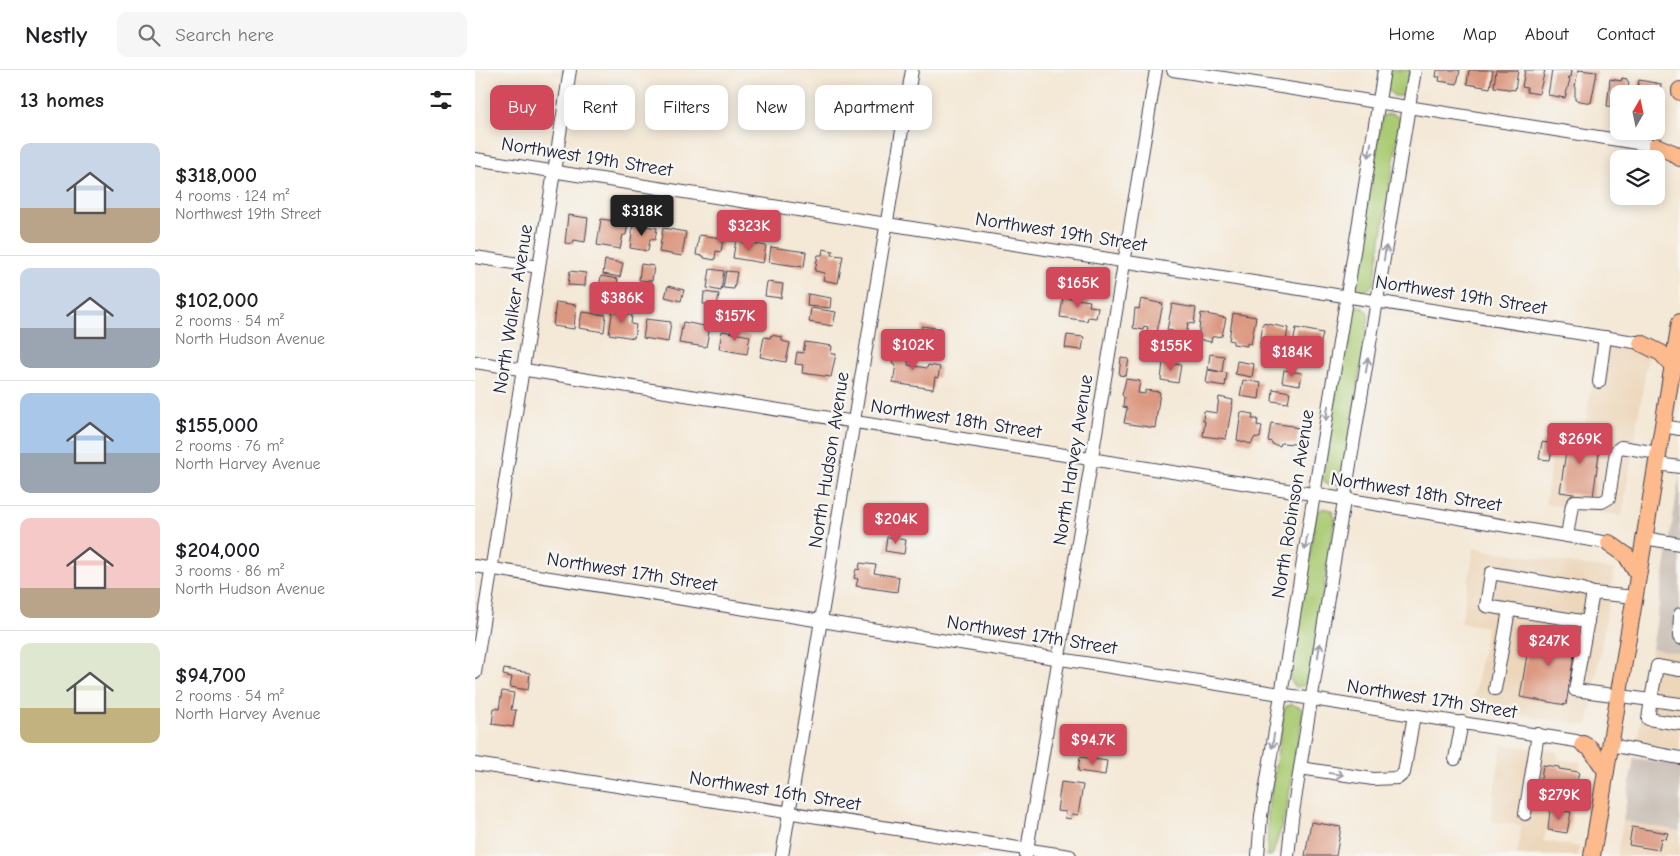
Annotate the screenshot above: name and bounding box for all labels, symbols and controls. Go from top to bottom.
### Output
search box [117,12,467,57]
text: Nestly [25,21,87,49]
icon: search [135,21,163,49]
text: Search here [175,24,274,46]
text: Home [1388,24,1435,45]
text: Map [1463,24,1497,45]
text: About [1525,24,1569,45]
text: Contact [1597,24,1655,45]
chip: Buy [490,85,554,130]
chip: Rent [564,85,635,130]
chip: Filters [645,85,728,130]
chip: New [738,85,805,130]
chip: Apartment [815,85,932,130]
north arrow [1610,85,1665,140]
map controls [1610,85,1665,205]
icon: filters [427,86,455,114]
text: 13 homes [20,88,104,112]
street label: Northwest 19th Street [500,133,675,181]
one-way arrow [1365,142,1375,158]
button: layers [1610,150,1665,205]
icon: home [60,163,120,223]
text: $318,000 [175,163,257,187]
text: 4 rooms · 124 m² [175,187,289,205]
pin: $318K [607,194,677,237]
text: $318K [621,202,663,220]
text: Northwest 19th Street [175,205,321,223]
street label: Northwest 19th Street [974,208,1149,256]
pin: $323K [714,210,784,252]
text: $323K [728,217,770,235]
street label: North Walker Avenue [489,223,537,395]
one-way arrow [1381,245,1391,261]
pin: $165K [1043,266,1113,309]
street label: Northwest 19th Street [1374,271,1549,319]
text: $165K [1057,274,1099,292]
pin: $386K [587,282,657,324]
icon: home [60,288,120,348]
text: $102,000 [175,288,258,312]
text: $386K [600,289,644,307]
pin: $157K [700,300,770,342]
text: $157K [715,307,755,325]
text: 2 rooms · 54 m² [175,312,284,330]
pin: $102K [878,328,948,371]
text: North Hudson Avenue [175,330,325,348]
pin: $155K [1136,330,1206,372]
text: $102K [892,336,934,354]
pin: $184K [1257,336,1327,378]
text: $155K [1150,337,1192,355]
text: $184K [1272,343,1312,361]
one-way arrow [1362,357,1372,373]
street label: North Hudson Avenue [804,370,854,550]
street label: North Harvey Avenue [1049,373,1097,547]
street label: Northwest 18th Street [869,395,1044,443]
one-way arrow [1322,405,1332,421]
street label: North Robinson Avenue [1267,408,1319,600]
icon: home [60,413,120,473]
text: $155,000 [175,413,258,437]
pin: $269K [1545,422,1615,465]
text: $269K [1558,430,1602,448]
text: 2 rooms · 76 m² [175,437,284,455]
text: North Harvey Avenue [175,455,321,473]
street label: Northwest 18th Street [1329,468,1504,516]
pin: $204K [861,502,931,545]
text: $204K [874,510,918,528]
one-way arrow [1300,534,1310,550]
icon: home [60,538,120,598]
text: $204,000 [175,538,260,562]
street label: Northwest 17th Street [545,548,719,596]
text: 3 rooms · 86 m² [175,562,284,580]
text: North Hudson Avenue [175,580,325,598]
street label: Northwest 17th Street [945,611,1119,659]
pin: $247K [1514,624,1584,667]
text: $247K [1529,632,1569,650]
one-way arrow [1315,643,1325,659]
icon: home [60,663,120,723]
text: $94,700 [175,663,246,687]
street label: Northwest 17th Street [1345,675,1519,723]
text: 2 rooms · 54 m² [175,687,284,705]
text: North Harvey Avenue [175,705,321,723]
pin: $94.7K [1052,724,1134,766]
text: $94.7K [1071,731,1115,749]
one-way arrow [1268,733,1278,749]
street label: Northwest 16th Street [688,767,863,816]
one-way arrow [1328,770,1344,780]
pin: $279K [1524,778,1594,821]
text: $279K [1538,786,1580,804]

